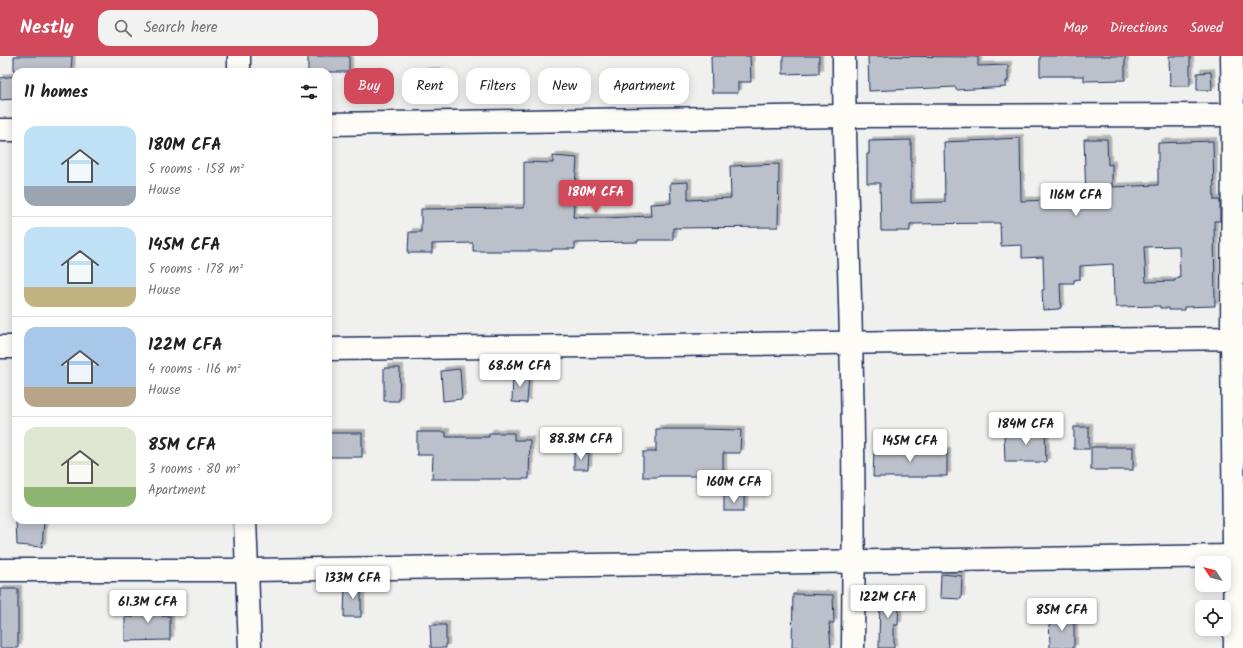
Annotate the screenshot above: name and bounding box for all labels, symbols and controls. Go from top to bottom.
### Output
search box [98,10,378,46]
text: Nestly [20,13,74,43]
text: Search here [144,16,218,40]
icon: search [112,17,134,39]
text: Map [1063,17,1088,39]
text: Directions [1110,17,1168,39]
text: Saved [1190,17,1223,39]
chip: Buy [344,68,394,104]
chip: Rent [402,68,458,104]
chip: Filters [466,68,530,104]
chip: New [538,68,591,104]
chip: Apartment [599,68,689,104]
text: 11 homes [24,79,88,106]
icon: filters [298,81,320,103]
text: 180M CFA [148,132,222,159]
icon: home [56,142,104,190]
text: 5 rooms · 158 m² [148,159,244,180]
text: House [148,180,180,201]
pin: 180M CFA [555,180,637,214]
text: 180M CFA [568,182,624,203]
pin: 116M CFA [1035,183,1117,217]
text: 116M CFA [1050,185,1103,206]
text: 145M CFA [148,232,221,259]
icon: home [56,243,104,291]
text: 5 rooms · 178 m² [148,259,243,280]
text: House [148,280,180,301]
text: 122M CFA [148,332,223,359]
icon: home [56,343,104,391]
pin: 68.6M CFA [474,354,566,388]
text: 68.6M CFA [489,356,551,377]
text: 4 rooms · 116 m² [148,359,241,380]
text: House [148,380,180,401]
pin: 184M CFA [985,412,1067,446]
text: 184M CFA [998,414,1054,435]
pin: 88.8M CFA [535,427,627,461]
text: 88.8M CFA [549,429,613,450]
pin: 145M CFA [869,429,951,463]
text: 145M CFA [882,431,938,452]
text: 85M CFA [148,432,216,459]
icon: home [56,443,104,491]
text: 3 rooms · 80 m² [148,459,240,480]
pin: 160M CFA [693,470,775,504]
text: 160M CFA [706,472,762,493]
text: Apartment [148,480,206,501]
north arrow [1195,556,1231,592]
map controls [1195,556,1231,636]
pin: 133M CFA [312,566,394,600]
text: 133M CFA [325,568,381,589]
pin: 122M CFA [847,585,929,619]
text: 122M CFA [859,587,917,608]
pin: 61.3M CFA [102,590,194,624]
text: 61.3M CFA [118,592,178,613]
pin: 85M CFA [1025,598,1099,632]
text: 85M CFA [1036,600,1088,621]
button: locate [1195,600,1231,636]

